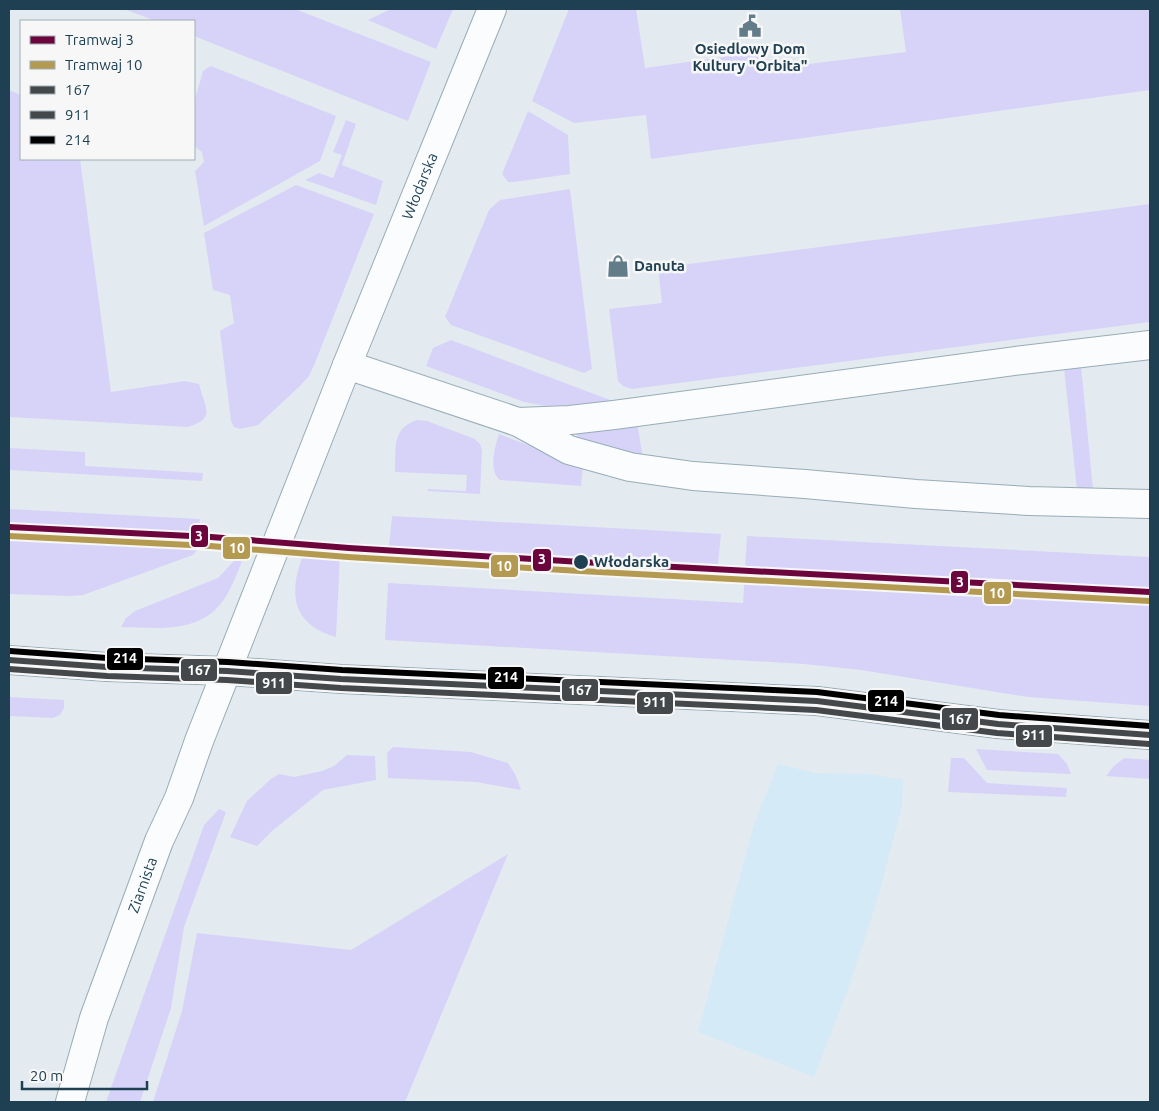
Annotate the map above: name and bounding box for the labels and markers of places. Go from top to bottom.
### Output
public building icon: Osiedlowy Dom Kultury "Orbita" [737,13,763,39]
place label: Osiedlowy Dom Kultury "Orbita" [693,40,807,74]
shop icon: Danuta [605,253,631,279]
place label: Danuta [634,257,685,274]
marker: Włodarska [572,553,590,571]
place label: Włodarska [594,553,669,570]

